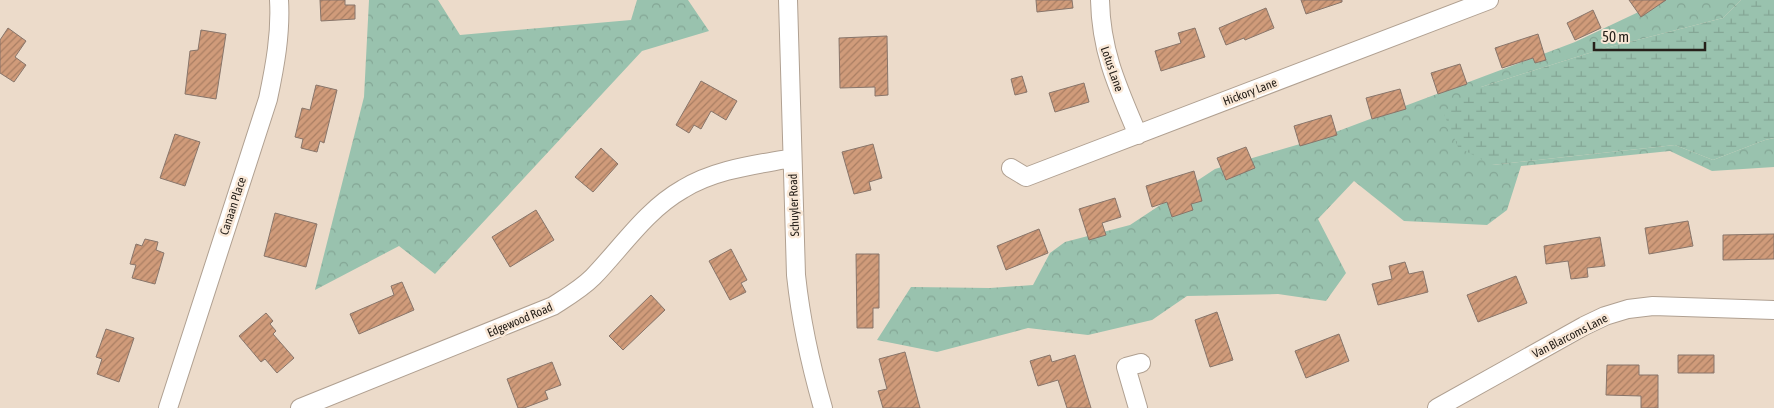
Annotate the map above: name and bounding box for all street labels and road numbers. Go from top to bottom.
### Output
street label: Lotus Lane [1098,45,1126,93]
street label: Hickory Lane [1221,75,1279,109]
street label: Schuyler Road [786,173,802,237]
street label: Canaan Place [217,175,249,237]
street label: Edgewood Road [485,300,555,340]
street label: Van Blarcoms Lane [1530,311,1610,361]

